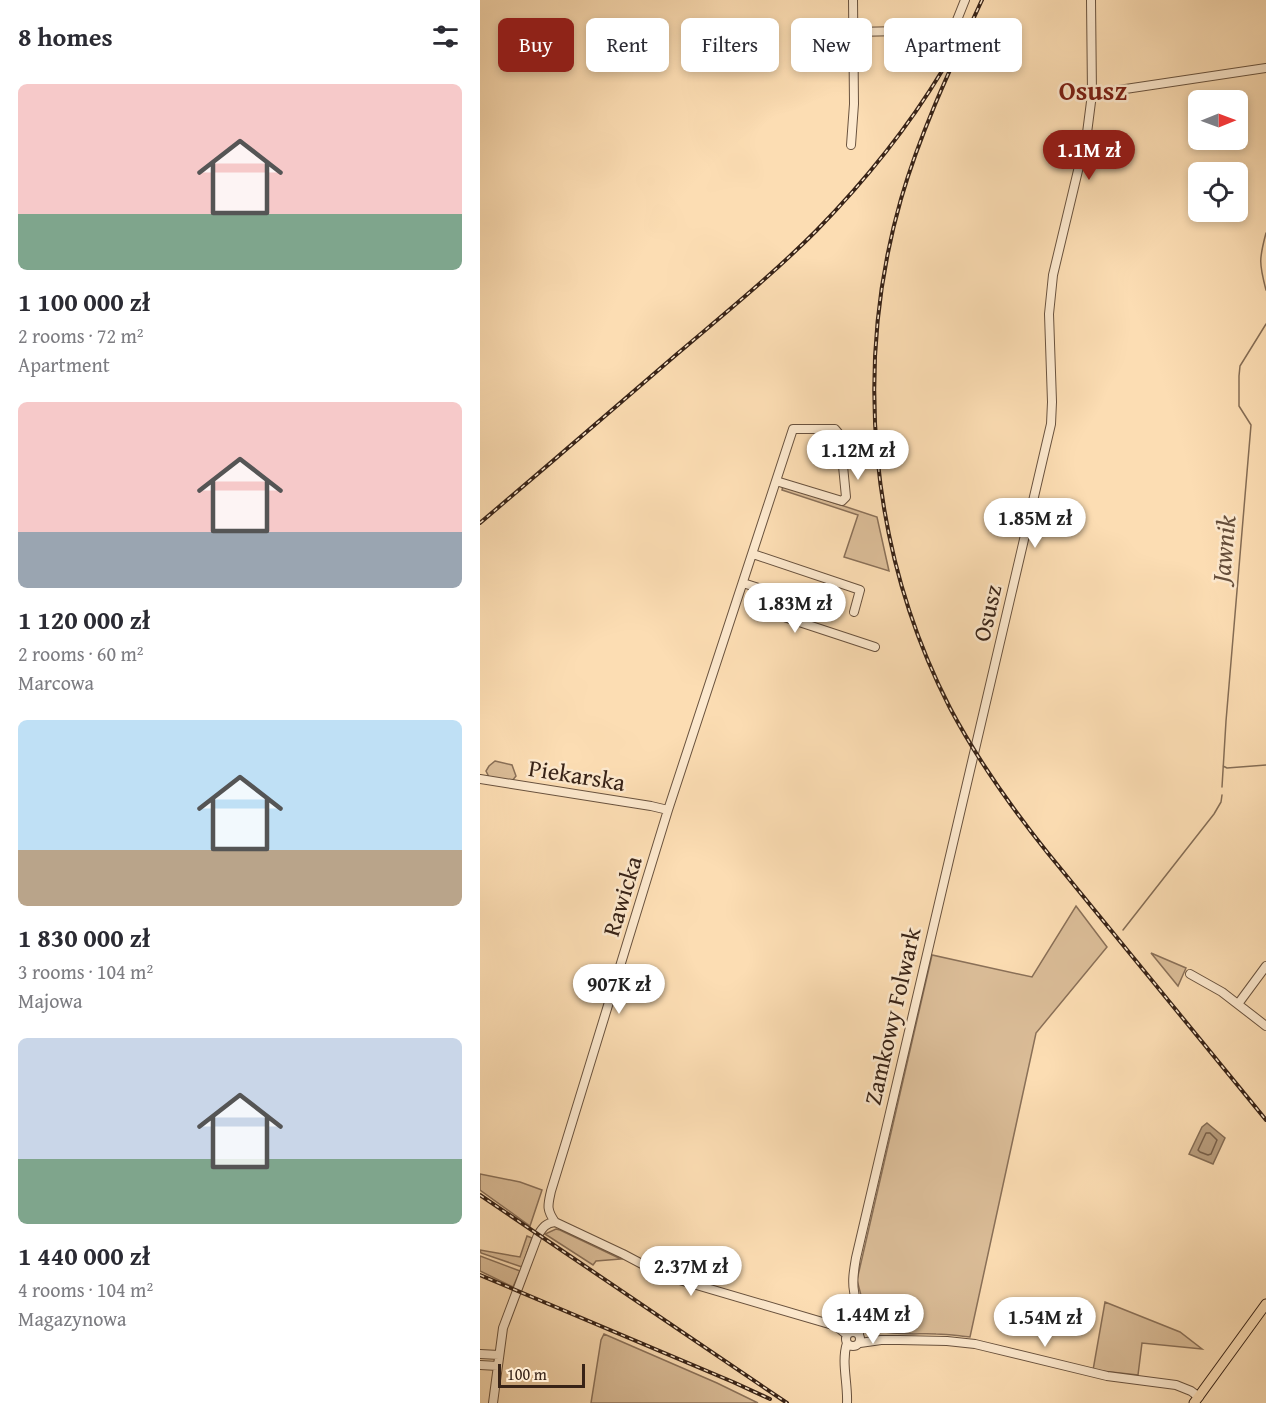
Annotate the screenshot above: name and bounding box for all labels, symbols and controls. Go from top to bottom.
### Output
text: 8 homes [18,17,113,56]
chip: Buy [498,18,574,72]
chip: Rent [586,18,669,72]
chip: Filters [681,18,779,72]
chip: New [791,18,872,72]
chip: Apartment [884,18,1022,72]
icon: filters [429,20,462,53]
district label: Osusz [1059,70,1127,110]
north arrow [1188,90,1248,150]
map controls [1188,90,1248,222]
icon: home [186,123,294,231]
pin: 1.1M zł [1034,130,1144,181]
text: 1.1M zł [1057,135,1121,164]
button: locate [1188,162,1248,222]
text: 1 100 000 zł [18,282,150,321]
text: 2 rooms · 72 m² [18,321,144,350]
text: Apartment [18,350,110,379]
pin: 1.12M zł [796,430,920,481]
text: 1.12M zł [821,435,895,464]
icon: home [186,441,294,549]
pin: 1.85M zł [973,498,1097,549]
text: 1.85M zł [998,503,1072,532]
water label: Jawnik [1200,513,1245,588]
street label: Osusz [964,581,1010,645]
pin: 1.83M zł [733,583,857,634]
text: 1.83M zł [758,588,832,617]
text: 1 120 000 zł [18,600,150,639]
text: 2 rooms · 60 m² [18,639,144,668]
text: Marcowa [18,668,94,697]
street label: Piekarska [526,750,628,800]
icon: home [186,759,294,867]
street label: Rawicka [593,851,651,941]
text: 1 830 000 zł [18,918,150,957]
street label: Zamkowy Folwark [855,923,930,1108]
text: 3 rooms · 104 m² [18,957,153,986]
pin: 907K zł [564,964,674,1015]
text: 907K zł [587,969,651,998]
text: Majowa [18,986,82,1015]
icon: home [186,1077,294,1185]
text: 1 440 000 zł [18,1236,150,1275]
pin: 2.37M zł [629,1246,753,1297]
text: 2.37M zł [654,1251,728,1280]
text: 4 rooms · 104 m² [18,1275,153,1304]
pin: 1.44M zł [811,1294,935,1345]
pin: 1.54M zł [983,1297,1107,1348]
text: 1.44M zł [836,1299,910,1328]
text: 1.54M zł [1008,1302,1082,1331]
text: Magazynowa [18,1304,126,1333]
scale bar [498,1361,585,1388]
text: 100 m [507,1362,547,1386]

